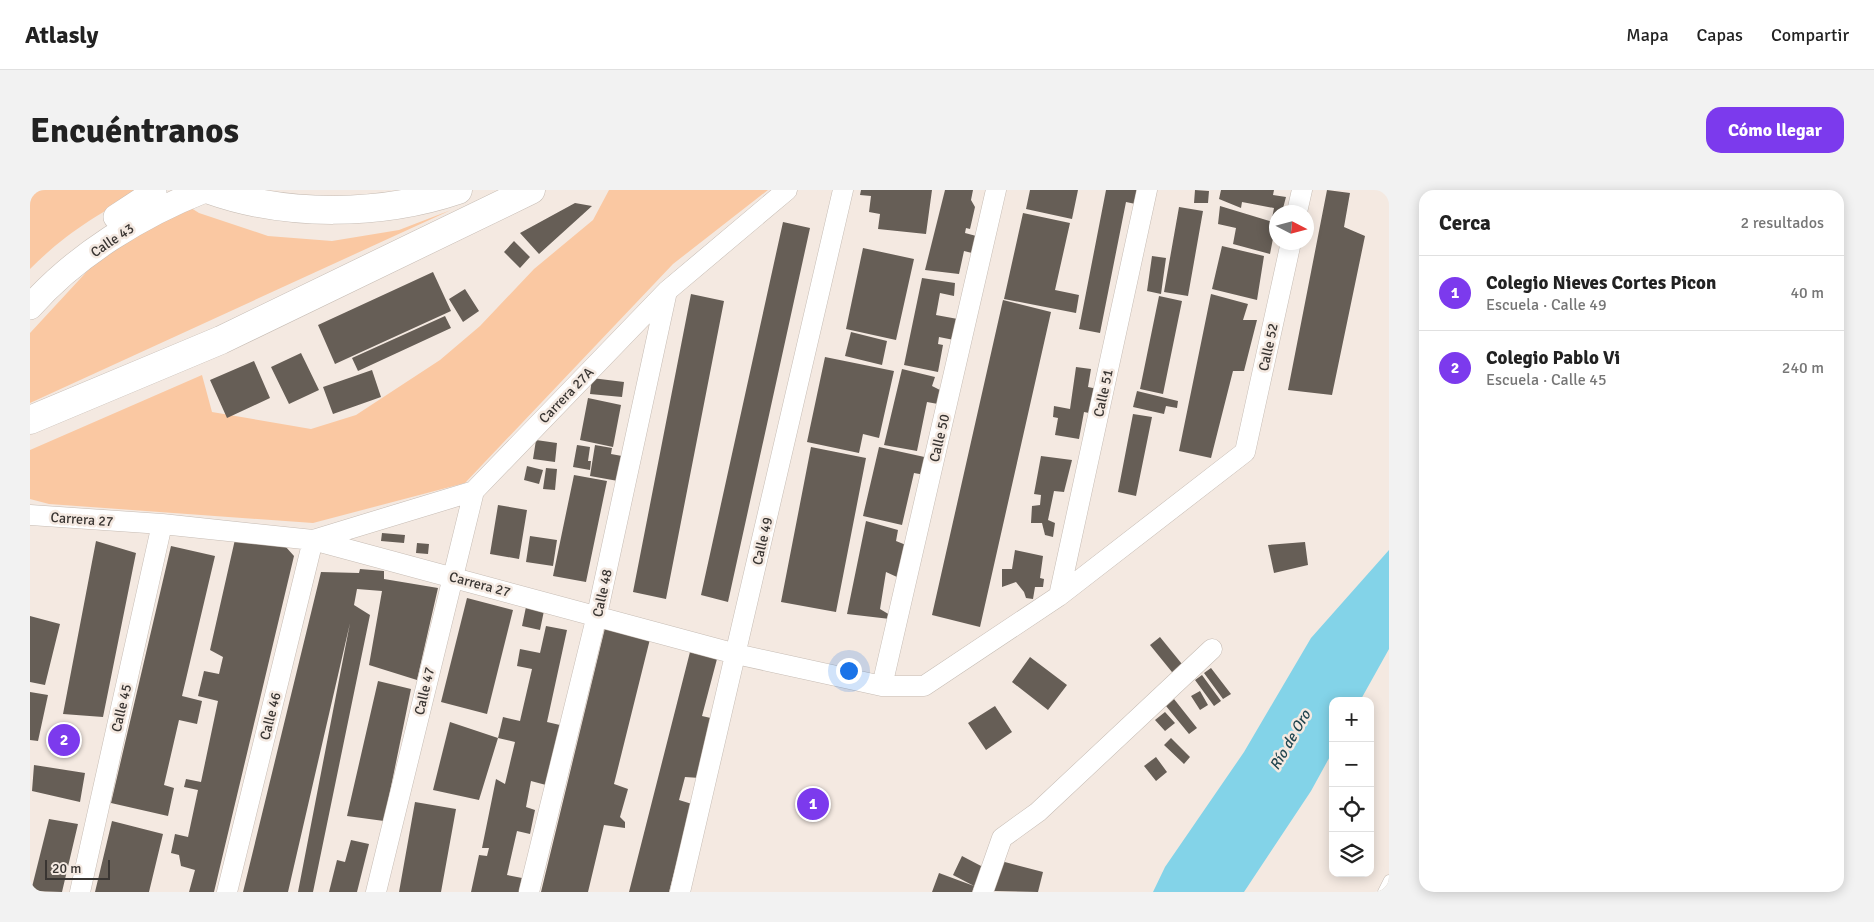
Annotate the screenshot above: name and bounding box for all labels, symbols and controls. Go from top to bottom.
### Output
text: Atlasly [25,20,98,50]
text: Mapa [1626,24,1669,46]
text: Capas [1697,24,1743,46]
text: Compartir [1771,24,1849,46]
button: Cómo llegar [1706,107,1844,153]
text: Encuéntranos [30,109,239,152]
north arrow [1269,205,1314,250]
text: Cerca [1439,210,1491,236]
text: 2 resultados [1741,213,1824,233]
street label: Calle 43 [87,220,137,261]
text: Colegio Nieves Cortes Picon [1486,271,1716,295]
text: 1 [1451,283,1459,303]
text: 40 m [1790,283,1824,303]
text: Escuela · Calle 49 [1486,295,1607,315]
street label: Calle 52 [1255,322,1282,373]
text: Colegio Pablo Vi [1486,346,1620,370]
text: 2 [1451,358,1459,378]
text: 240 m [1782,358,1824,378]
street label: Carrera 27A [535,363,598,427]
street label: Calle 51 [1090,368,1117,419]
text: Escuela · Calle 45 [1486,370,1607,390]
street label: Calle 50 [926,413,953,464]
street label: Carrera 27 [50,509,114,530]
street label: Calle 49 [749,516,776,567]
street label: Carrera 27 [447,568,512,601]
street label: Calle 48 [589,568,616,619]
your location [836,658,862,684]
street label: Calle 47 [411,666,438,717]
street label: Calle 45 [108,683,135,734]
street label: Calle 46 [256,690,285,742]
map controls [1329,697,1374,877]
button: + [1329,697,1374,742]
water label: Río de Oro [1266,706,1315,773]
pin: 2 [48,721,80,759]
button: − [1329,742,1374,787]
pin: 1 [797,785,829,823]
button: locate [1329,787,1374,832]
button: layers [1329,832,1374,877]
scale bar [45,857,110,880]
text: 20 m [52,860,81,877]

